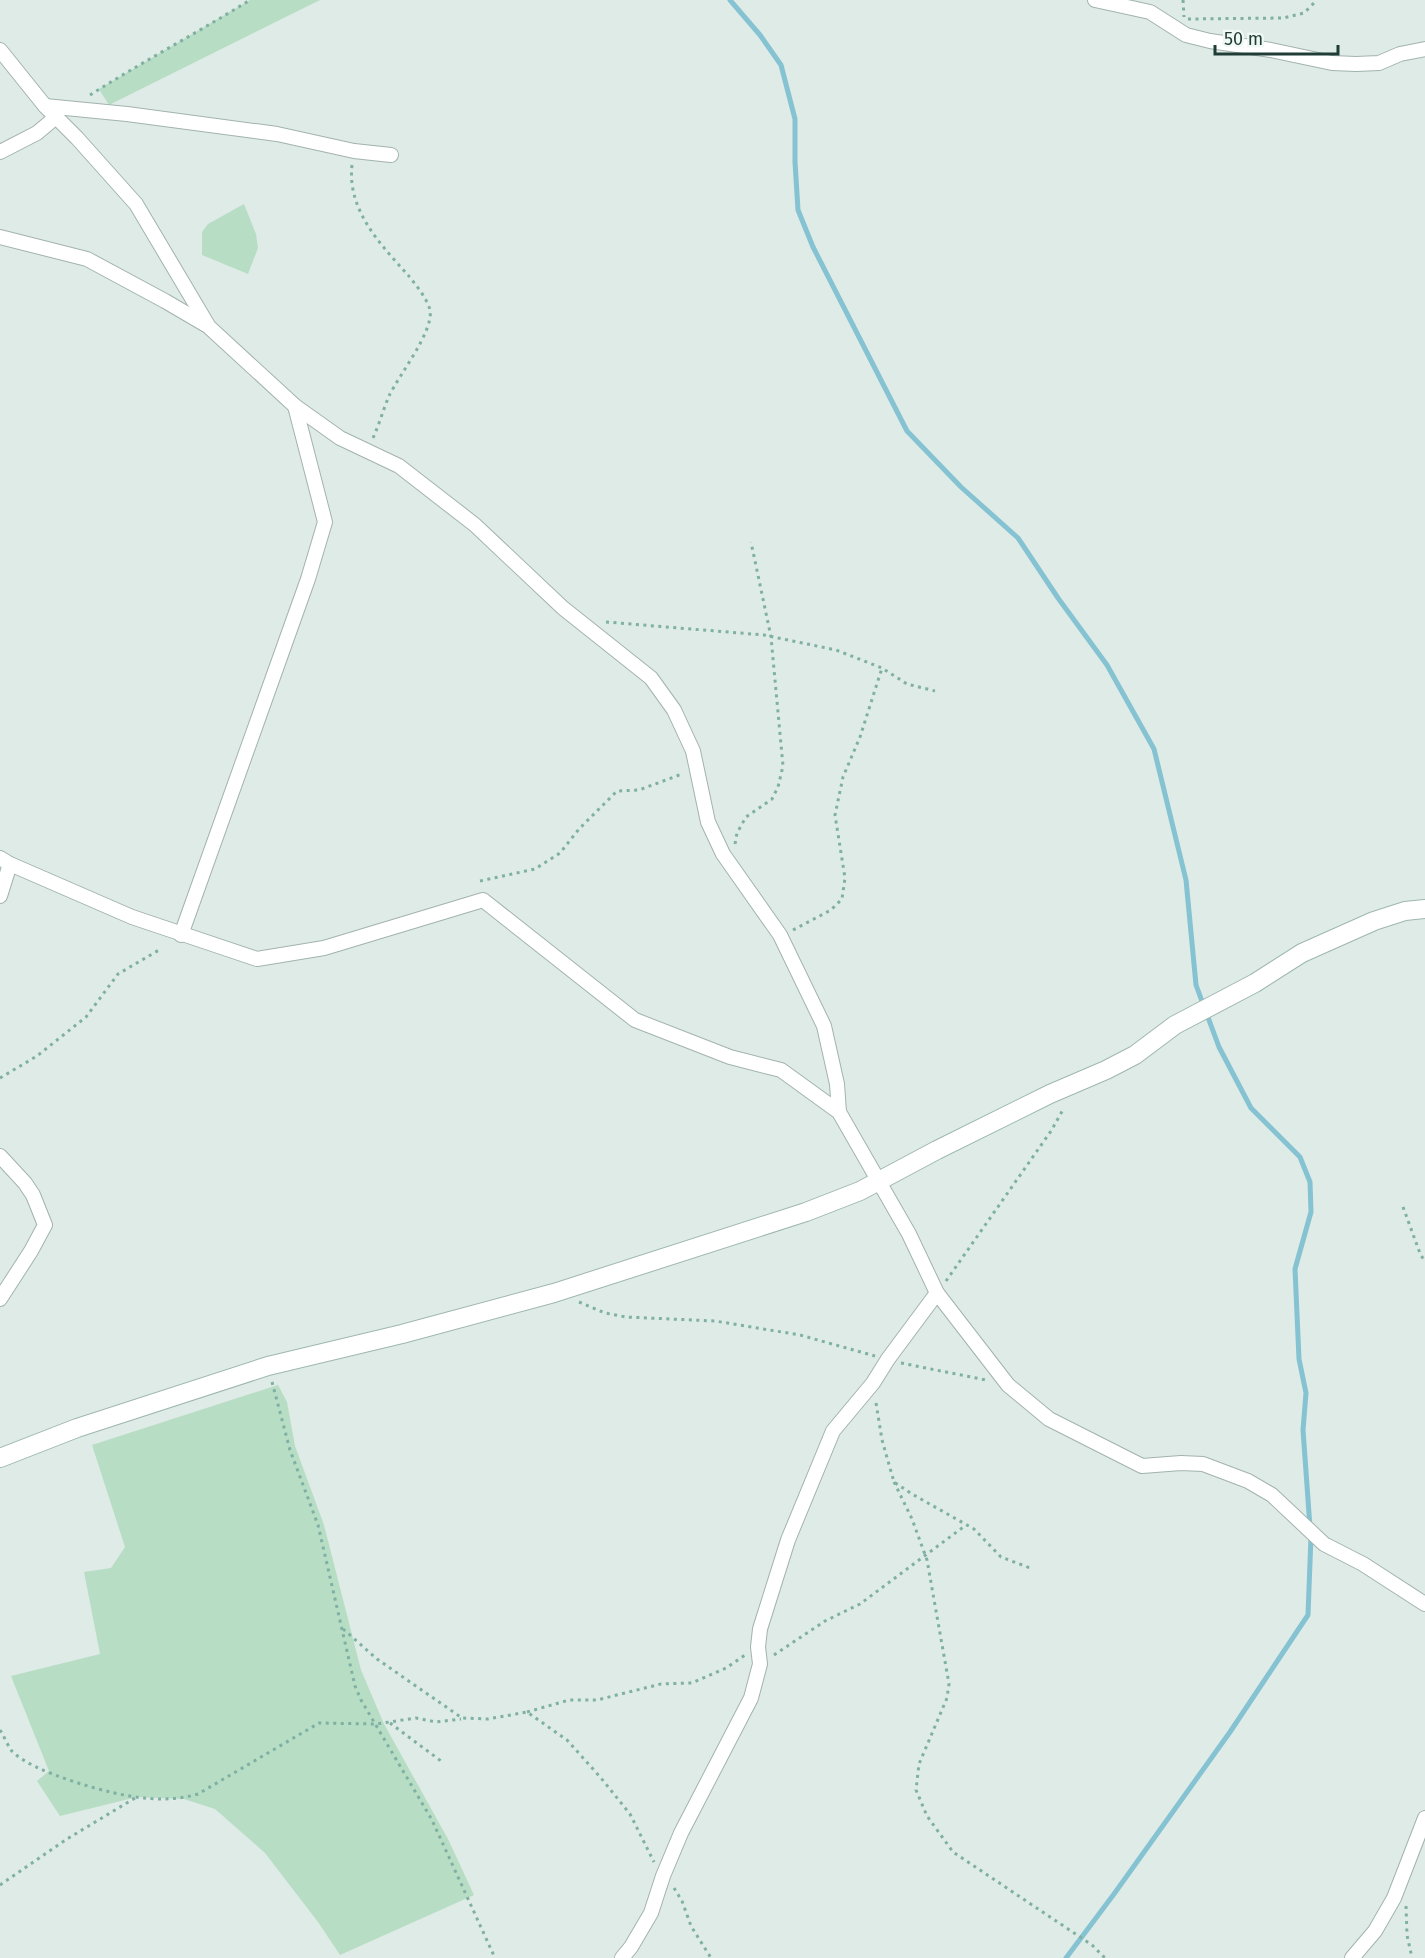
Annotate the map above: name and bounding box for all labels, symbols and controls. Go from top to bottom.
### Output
scale bar [1215,18,1338,56]
text: 50 m [1224,28,1263,50]

